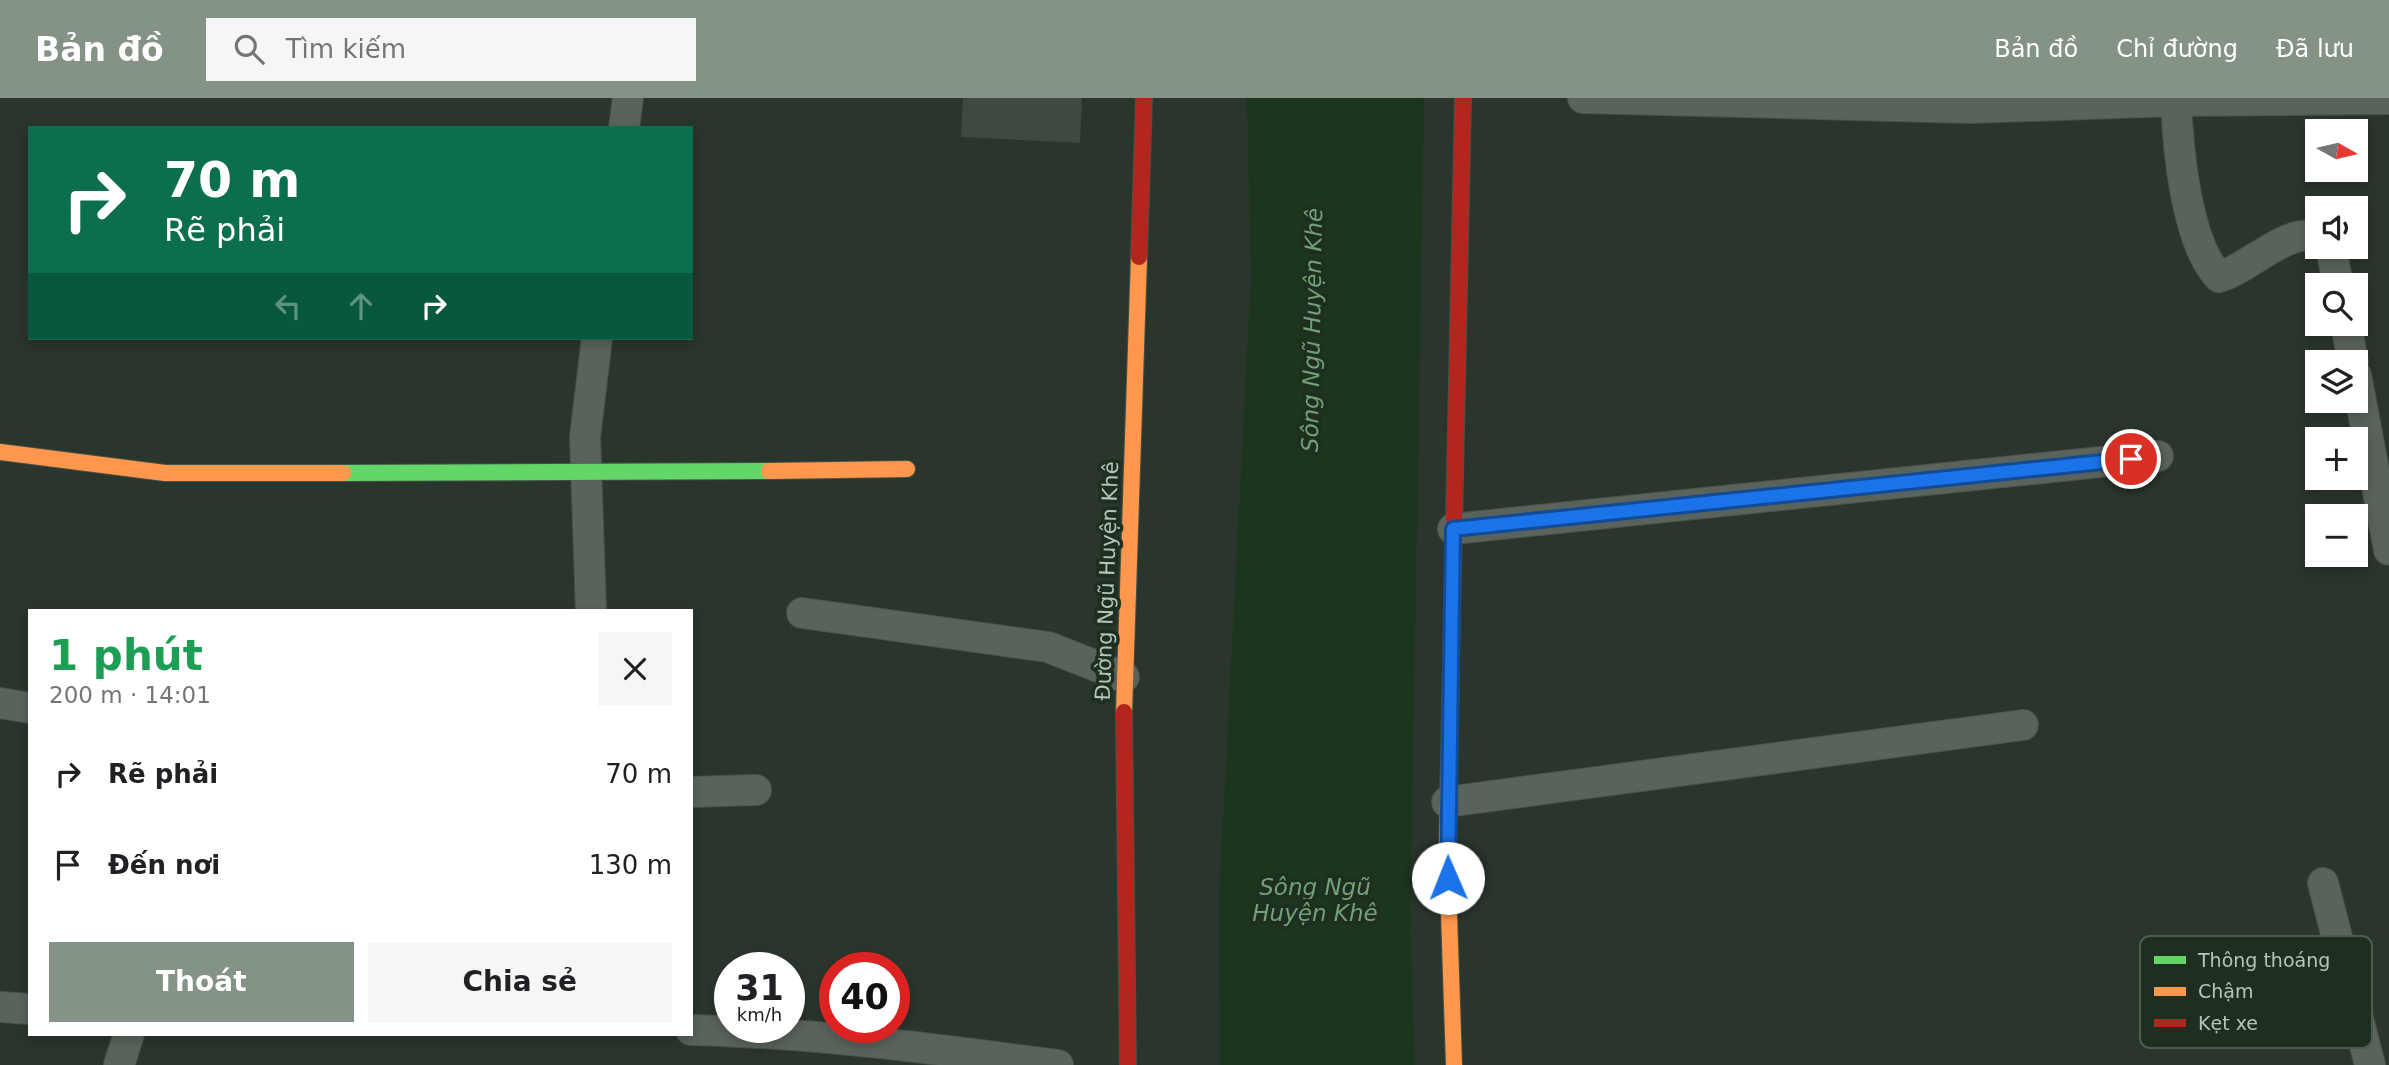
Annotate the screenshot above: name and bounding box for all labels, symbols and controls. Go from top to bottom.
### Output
search box [206,18,696,81]
text: Bản đồ [35,30,164,69]
icon: search [230,30,268,68]
text: Tìm kiếm [286,34,406,64]
text: Bản đồ [1994,35,2078,63]
text: Chỉ đường [2116,35,2238,63]
text: Đã lưu [2276,35,2354,63]
north arrow [2305,119,2368,182]
map controls [2305,119,2368,567]
text: 70 m [164,152,300,209]
icon: right [49,154,140,245]
button: sound [2305,196,2368,259]
water label: Sông Ngũ Huyện Khê [1297,208,1327,452]
text: Rẽ phải [164,211,285,249]
button: search [2305,273,2368,336]
icon: left [269,287,307,325]
icon: ahead [342,287,380,325]
icon: right [415,287,453,325]
button: layers [2305,350,2368,413]
button: + [2305,427,2368,490]
pin [2101,429,2161,489]
icon: arrive [2112,440,2150,478]
street label: Đường Ngũ Huyện Khê [1091,461,1123,701]
button: − [2305,504,2368,567]
text: 1 phút [49,631,203,680]
button: close [598,632,672,706]
text: 200 m · 14:01 [49,682,211,708]
icon: right [49,755,87,793]
text: Rẽ phải [108,759,218,789]
text: 70 m [605,759,672,789]
position arrow [1411,841,1485,915]
icon: arrive [49,846,87,884]
text: Đến nơi [108,850,220,880]
text: 130 m [589,850,672,880]
water label: Sông Ngũ Huyện Khê [1252,874,1378,926]
legend [2140,936,2372,1048]
button: Thoát [49,942,354,1022]
button: Chia sẻ [368,942,672,1022]
text: Thông thoáng [2197,949,2330,971]
speed limit sign: 40 [819,952,910,1043]
text: 31 [735,968,784,1008]
text: Chậm [2198,980,2253,1002]
text: km/h [737,1004,782,1025]
text: Kẹt xe [2198,1012,2258,1034]

